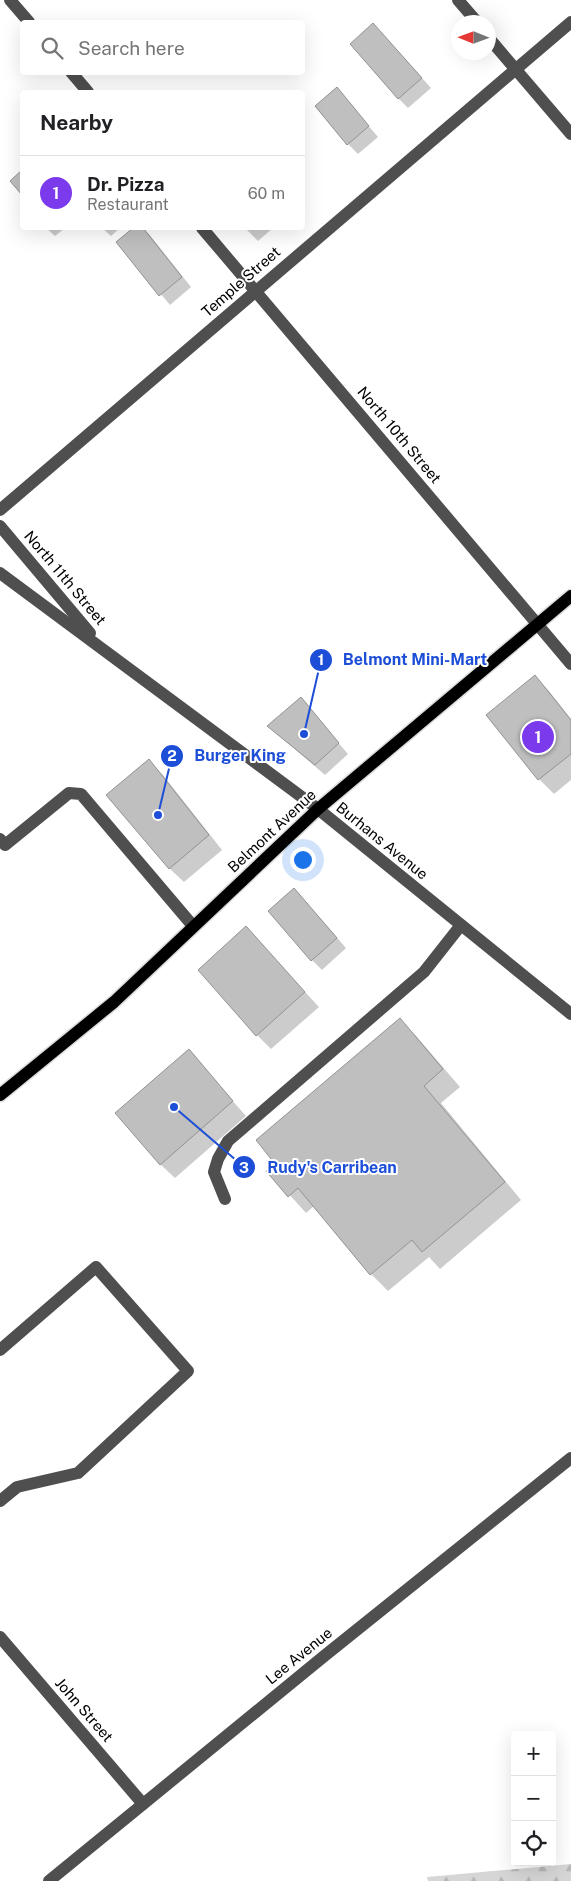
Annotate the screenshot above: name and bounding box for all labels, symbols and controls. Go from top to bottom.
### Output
north arrow [451,15,496,60]
search box [20,20,305,75]
icon: search [38,34,66,62]
text: Search here [78,37,185,59]
text: Nearby [40,110,113,135]
text: Dr. Pizza [87,173,164,195]
text: 1 [53,184,59,203]
text: 60 m [248,184,285,203]
text: Restaurant [87,195,169,214]
street label: Temple Street [198,243,283,320]
street label: North 10th Street [354,383,445,486]
street label: North 11th Street [21,527,110,628]
callout: Belmont Mini-Mart [308,644,498,675]
text: Belmont Mini-Mart [343,650,488,669]
text: 1 [318,651,324,668]
pin: 1 [522,718,554,756]
callout: Burger King [159,740,296,771]
text: Burger King [194,746,286,765]
text: 2 [167,747,177,764]
street label: Belmont Avenue [224,786,319,876]
street label: Burhans Avenue [333,798,432,883]
your location [290,847,316,873]
callout: Rudy's Carribean [232,1152,407,1183]
text: Rudy's Carribean [267,1158,397,1177]
text: 3 [239,1159,249,1176]
street label: Lee Avenue [262,1624,335,1688]
street label: John Street [52,1674,117,1745]
map controls [511,1731,556,1866]
button: + [511,1731,556,1776]
button: − [511,1776,556,1821]
button: locate [511,1821,556,1866]

